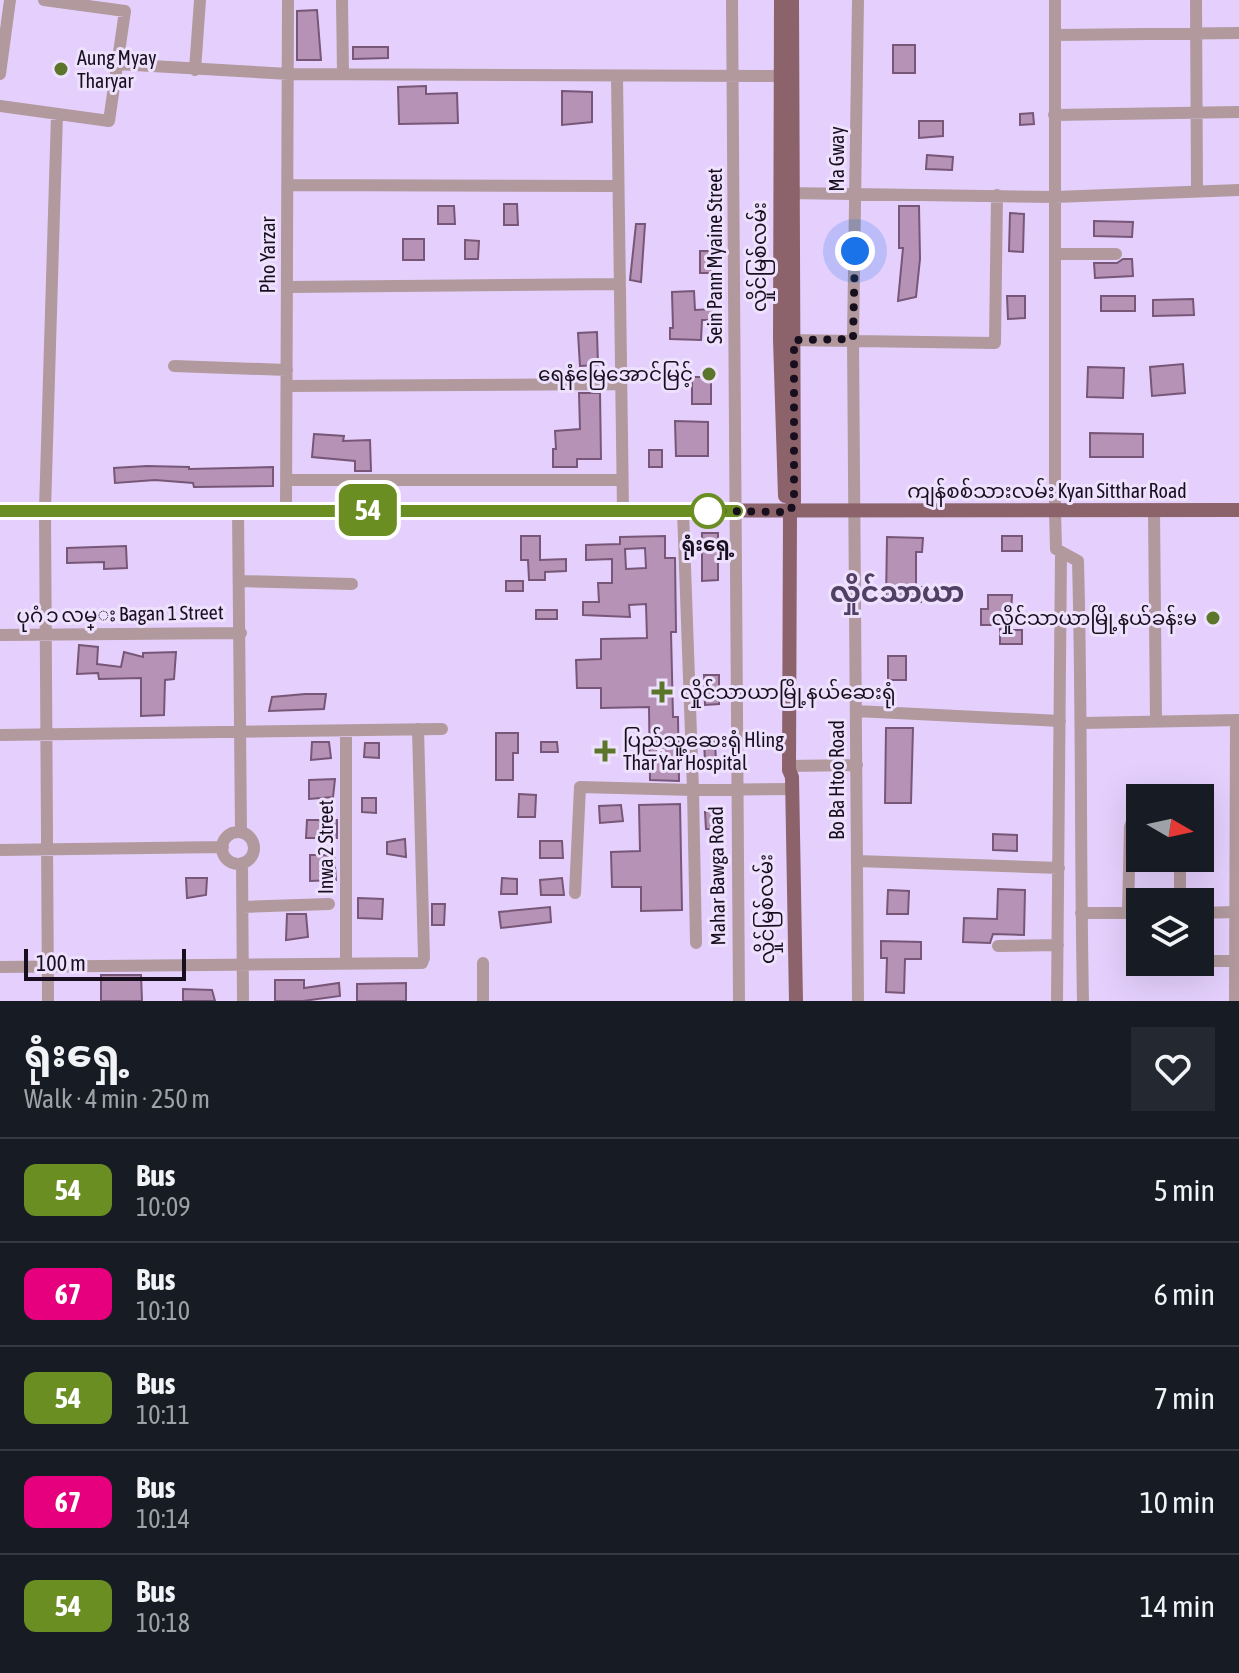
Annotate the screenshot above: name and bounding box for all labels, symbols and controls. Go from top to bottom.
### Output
place label: Aung Myay Tharyar [77,46,156,92]
marker: Aung Myay Tharyar [52,60,70,78]
street label: Ma Gway [825,126,848,192]
street label: Sein Pann Myaine Street [703,168,726,344]
street label: လှိုင်မြစ်လမ်း [745,202,775,312]
street label: Pho Yarzar [256,215,279,293]
your location [835,231,875,271]
place label: ရေနံမြေအောင်မြင့် [538,360,693,390]
marker: ရေနံမြေအောင်မြင့် [700,365,718,383]
street label: ကျန်စစ်သားလမ်း Kyan Sitthar Road [907,477,1187,507]
line badge: 54 [332,484,404,536]
text: 54 [355,494,381,526]
marker: ရုံးရှေ့ [691,494,725,528]
place label: ရုံးရှေ့ [681,532,735,560]
district label: လှိုင်သာယာ [830,573,964,615]
street label: ပုဂံ ၁ လမ္း Bagan 1 Street [16,600,224,633]
place label: လှိုင်သာယာမြို့နယ်ခန်းမ [991,604,1197,634]
marker: လှိုင်သာယာမြို့နယ်ခန်းမ [1204,609,1222,627]
place label: လှိုင်သာယာမြို့နယ်ဆေးရုံ [680,678,896,709]
marker: လှိုင်သာယာမြို့နယ်ဆေးရုံ [651,681,673,703]
street label: Bo Ba Htoo Road [825,720,848,840]
place label: ပြည်သူ့ဆေးရုံ Hling Thar Yar Hospital [623,726,784,774]
marker: ပြည်သူ့ဆေးရုံ Hling Thar Yar Hospital [594,740,616,762]
north arrow [1126,784,1214,872]
map controls [1126,784,1214,976]
street label: Inwa 2 Street [314,799,337,894]
street label: Mahar Bawga Road [704,806,729,946]
street label: လှိုင်မြစ်လမ်း [751,854,783,964]
button: layers [1126,888,1214,976]
scale bar [24,945,186,981]
text: 100 m [36,950,86,976]
button: heart [1131,1027,1215,1111]
text: ရုံးရှေ့ [24,1032,130,1075]
text: Walk · 4 min · 250 m [24,1084,210,1114]
text: Bus [136,1158,175,1192]
text: 5 min [1154,1173,1215,1207]
text: 54 [55,1174,81,1206]
text: 10:09 [136,1192,191,1222]
text: Bus [136,1262,175,1296]
text: 6 min [1154,1277,1215,1311]
text: 67 [55,1278,81,1310]
text: 10:10 [136,1296,190,1326]
text: Bus [136,1366,175,1400]
text: 7 min [1154,1381,1215,1415]
text: 54 [55,1382,81,1414]
text: 10:11 [136,1400,190,1430]
text: Bus [136,1470,175,1504]
text: 10 min [1140,1485,1215,1519]
text: 67 [55,1486,81,1518]
text: 10:14 [136,1504,190,1534]
text: Bus [136,1574,175,1608]
text: 14 min [1140,1589,1215,1623]
text: 54 [55,1590,81,1622]
text: 10:18 [136,1608,190,1638]

